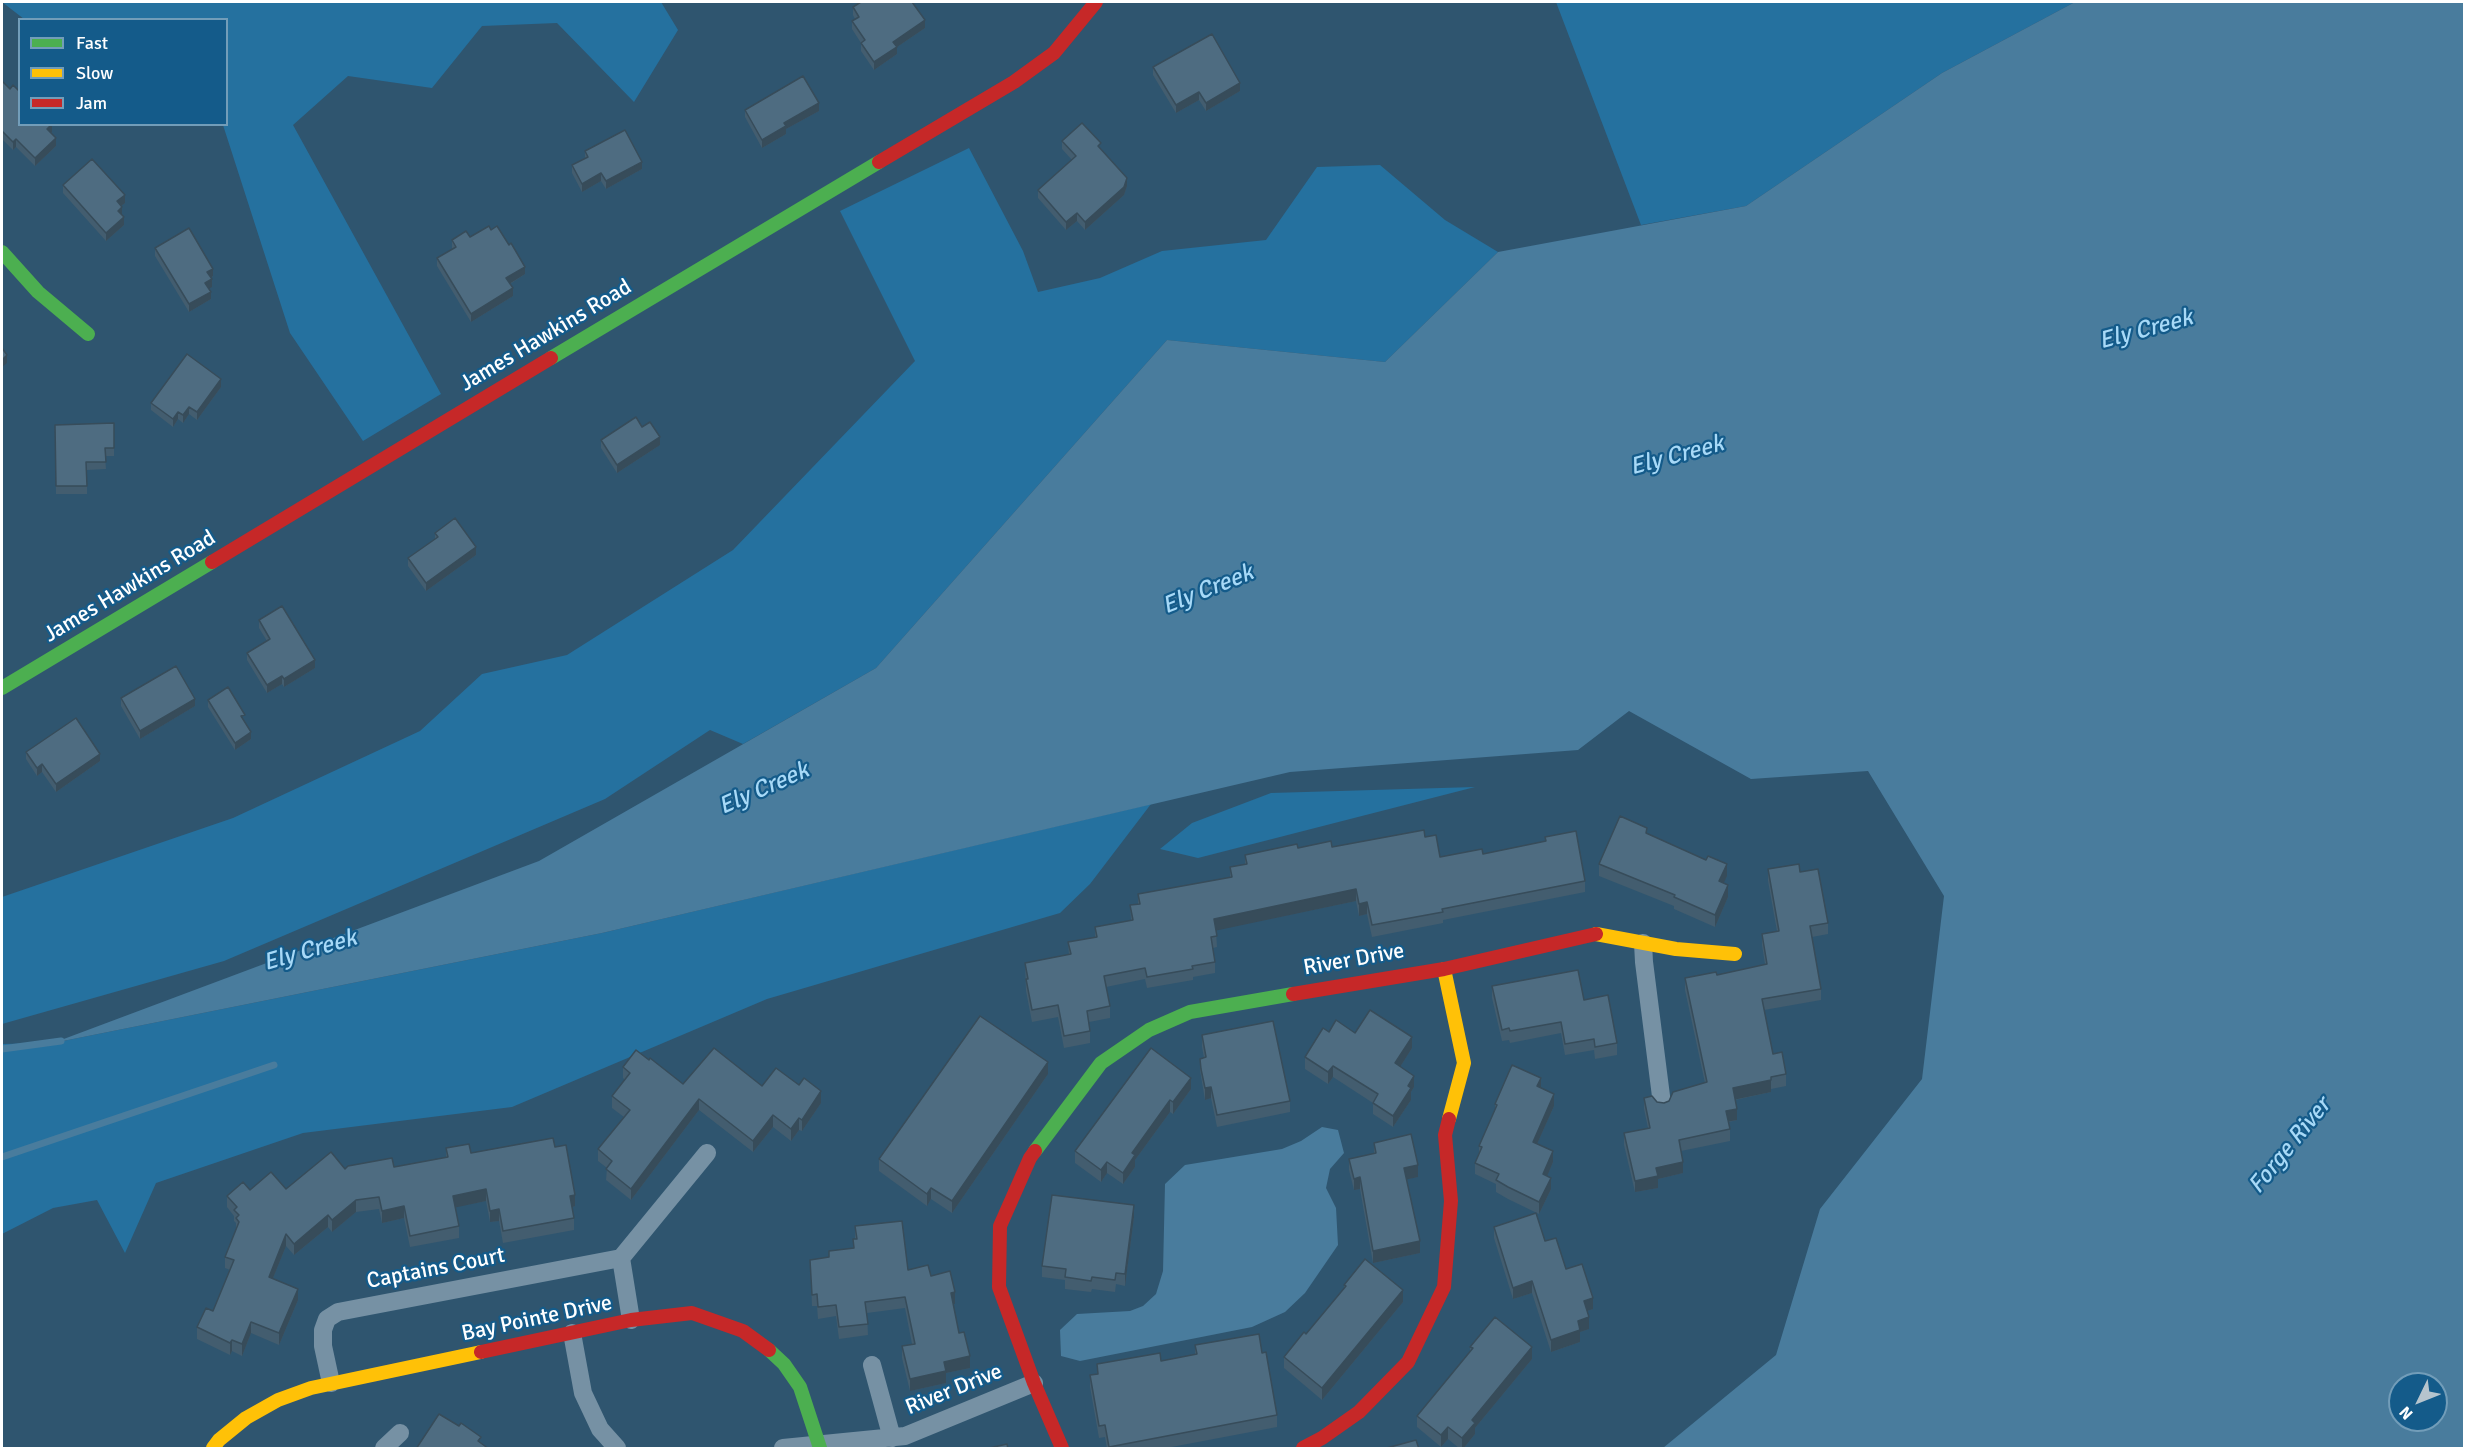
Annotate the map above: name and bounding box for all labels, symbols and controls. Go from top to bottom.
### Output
legend [18,18,228,126]
text: Fast [76,32,108,54]
text: Slow [76,62,113,84]
text: Jam [76,92,107,114]
street label: James Hawkins Road [455,274,637,398]
water label: Ely Creek [2096,304,2196,356]
water label: Ely Creek [1627,430,1727,482]
street label: James Hawkins Road [39,525,221,649]
water label: Ely Creek [1158,559,1258,621]
water label: Ely Creek [714,756,814,822]
water label: Ely Creek [260,924,360,978]
street label: River Drive [1302,938,1406,982]
water label: Forge River [2243,1092,2337,1200]
street label: Captains Court [365,1243,507,1295]
street label: Bay Pointe Drive [459,1290,615,1348]
street label: River Drive [902,1359,1006,1421]
north arrow [2388,1372,2448,1432]
text: N [2395,1402,2417,1424]

